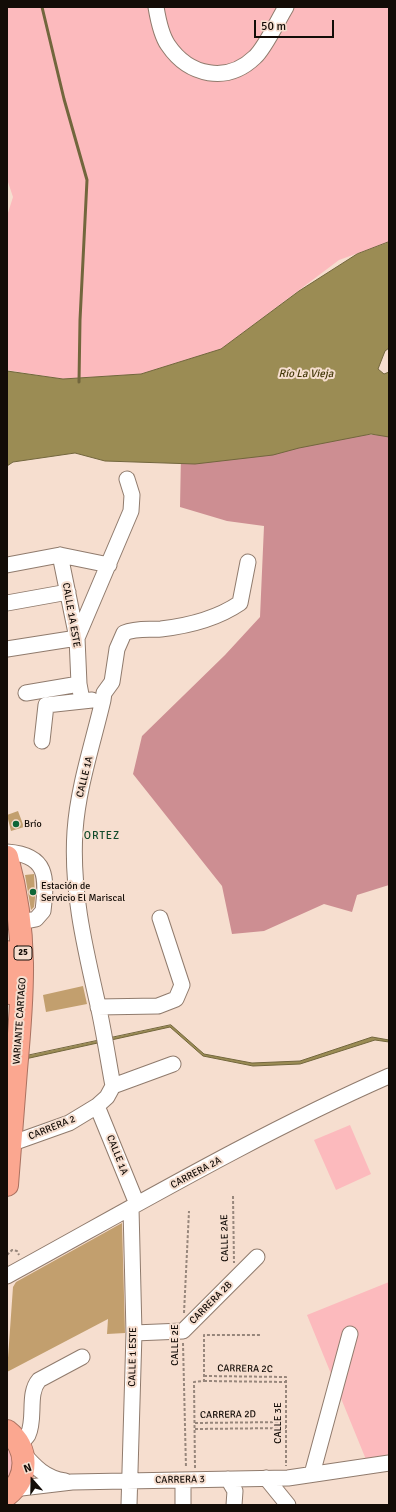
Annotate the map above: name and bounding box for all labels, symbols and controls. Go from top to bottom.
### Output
scale bar [256,12,336,38]
text: 50 m [261,19,286,34]
water label: Río La Vieja [279,367,333,381]
street label: CALLE 1A ESTE [59,582,83,648]
street label: CALLE 1A [74,755,96,799]
place label: Brío [24,818,42,830]
marker: Brío [11,819,21,829]
district label: ORTEZ [84,829,120,843]
place label: Estación de Servicio El Mariscal [41,880,125,904]
marker: Estación de Servicio El Mariscal [28,887,38,897]
road number: 25 [14,946,32,960]
street label: VARIANTE CARTAGO [11,977,29,1065]
street label: CARRERA 2 [27,1113,77,1143]
street label: CALLE 1A [104,1133,130,1177]
street label: CARRERA 2A [169,1155,223,1191]
street label: CALLE 2AE [219,1214,231,1262]
street label: CARRERA 2B [187,1279,235,1327]
street label: CALLE 2E [169,1324,181,1366]
street label: CALLE 1 ESTE [126,1327,140,1387]
street label: CARRERA 2C [217,1363,273,1375]
street label: CALLE 3E [272,1402,284,1444]
street label: CARRERA 2D [200,1409,256,1421]
north arrow [12,1460,52,1500]
text: N [22,1461,34,1476]
street label: CARRERA 3 [155,1474,205,1486]

